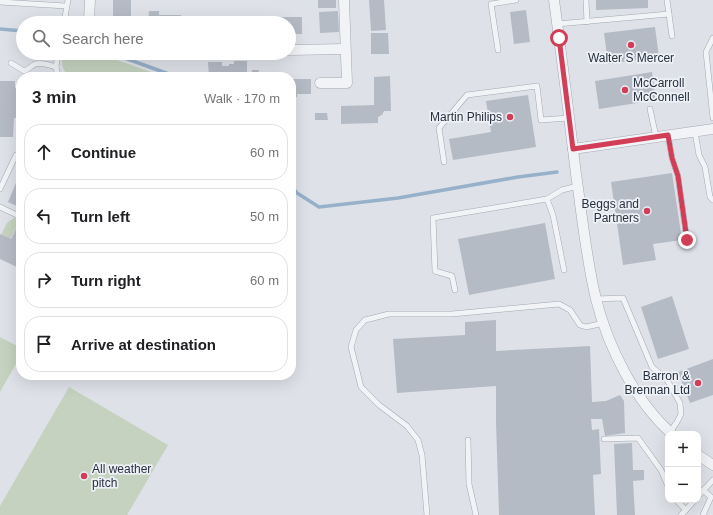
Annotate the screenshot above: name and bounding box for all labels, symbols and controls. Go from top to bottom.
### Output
search box [16,16,296,60]
icon: search [30,27,52,49]
route start [550,29,568,47]
text: Search here [62,30,144,47]
marker: Walter S Mercer [626,40,636,50]
place label: Walter S Mercer [588,51,674,65]
place label: McCarroll McConnell [633,76,690,104]
marker: McCarroll McConnell [620,85,630,95]
text: 3 min [32,88,76,107]
text: Walk · 170 m [204,91,280,106]
place label: Martin Philips [430,110,502,124]
marker: Martin Philips [505,112,515,122]
icon: ahead [33,141,55,163]
text: Continue [71,144,136,161]
text: 60 m [250,145,279,160]
place label: Beggs and Partners [582,197,639,225]
icon: left [33,205,55,227]
marker: Beggs and Partners [642,206,652,216]
text: Turn left [71,208,130,225]
text: 50 m [250,209,279,224]
route end [678,231,696,249]
icon: right [33,269,55,291]
text: Turn right [71,272,141,289]
text: 60 m [250,273,279,288]
icon: arrive [33,333,55,355]
text: Arrive at destination [71,336,216,353]
place label: Barron & Brennan Ltd [625,369,690,397]
marker: Barron & Brennan Ltd [693,378,703,388]
map controls [665,431,701,503]
button: + [665,431,701,467]
place label: All weather pitch [92,462,151,490]
button: − [665,467,701,503]
marker: All weather pitch [79,471,89,481]

